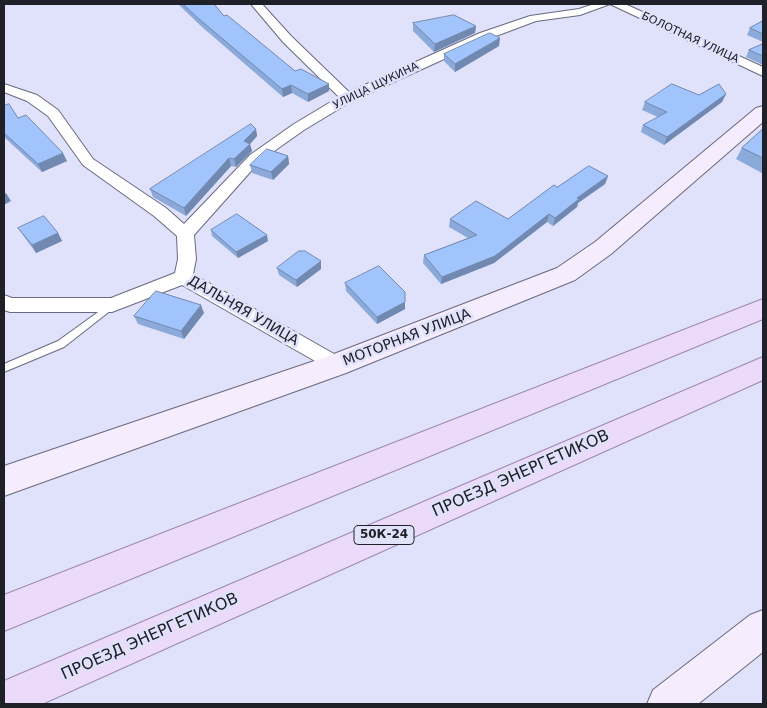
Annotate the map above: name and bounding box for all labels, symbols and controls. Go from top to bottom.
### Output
street label: БОЛОТНАЯ УЛИЦА [639,10,741,66]
street label: УЛИЦА ЩУКИНА [331,60,421,112]
street label: ДАЛЬНЯЯ УЛИЦА [185,272,301,350]
street label: МОТОРНАЯ УЛИЦА [341,306,473,370]
street label: ПРОЕЗД ЭНЕРГЕТИКОВ [430,426,612,522]
road number: 50К-24 [354,526,414,544]
street label: ПРОЕЗД ЭНЕРГЕТИКОВ [59,589,241,685]

